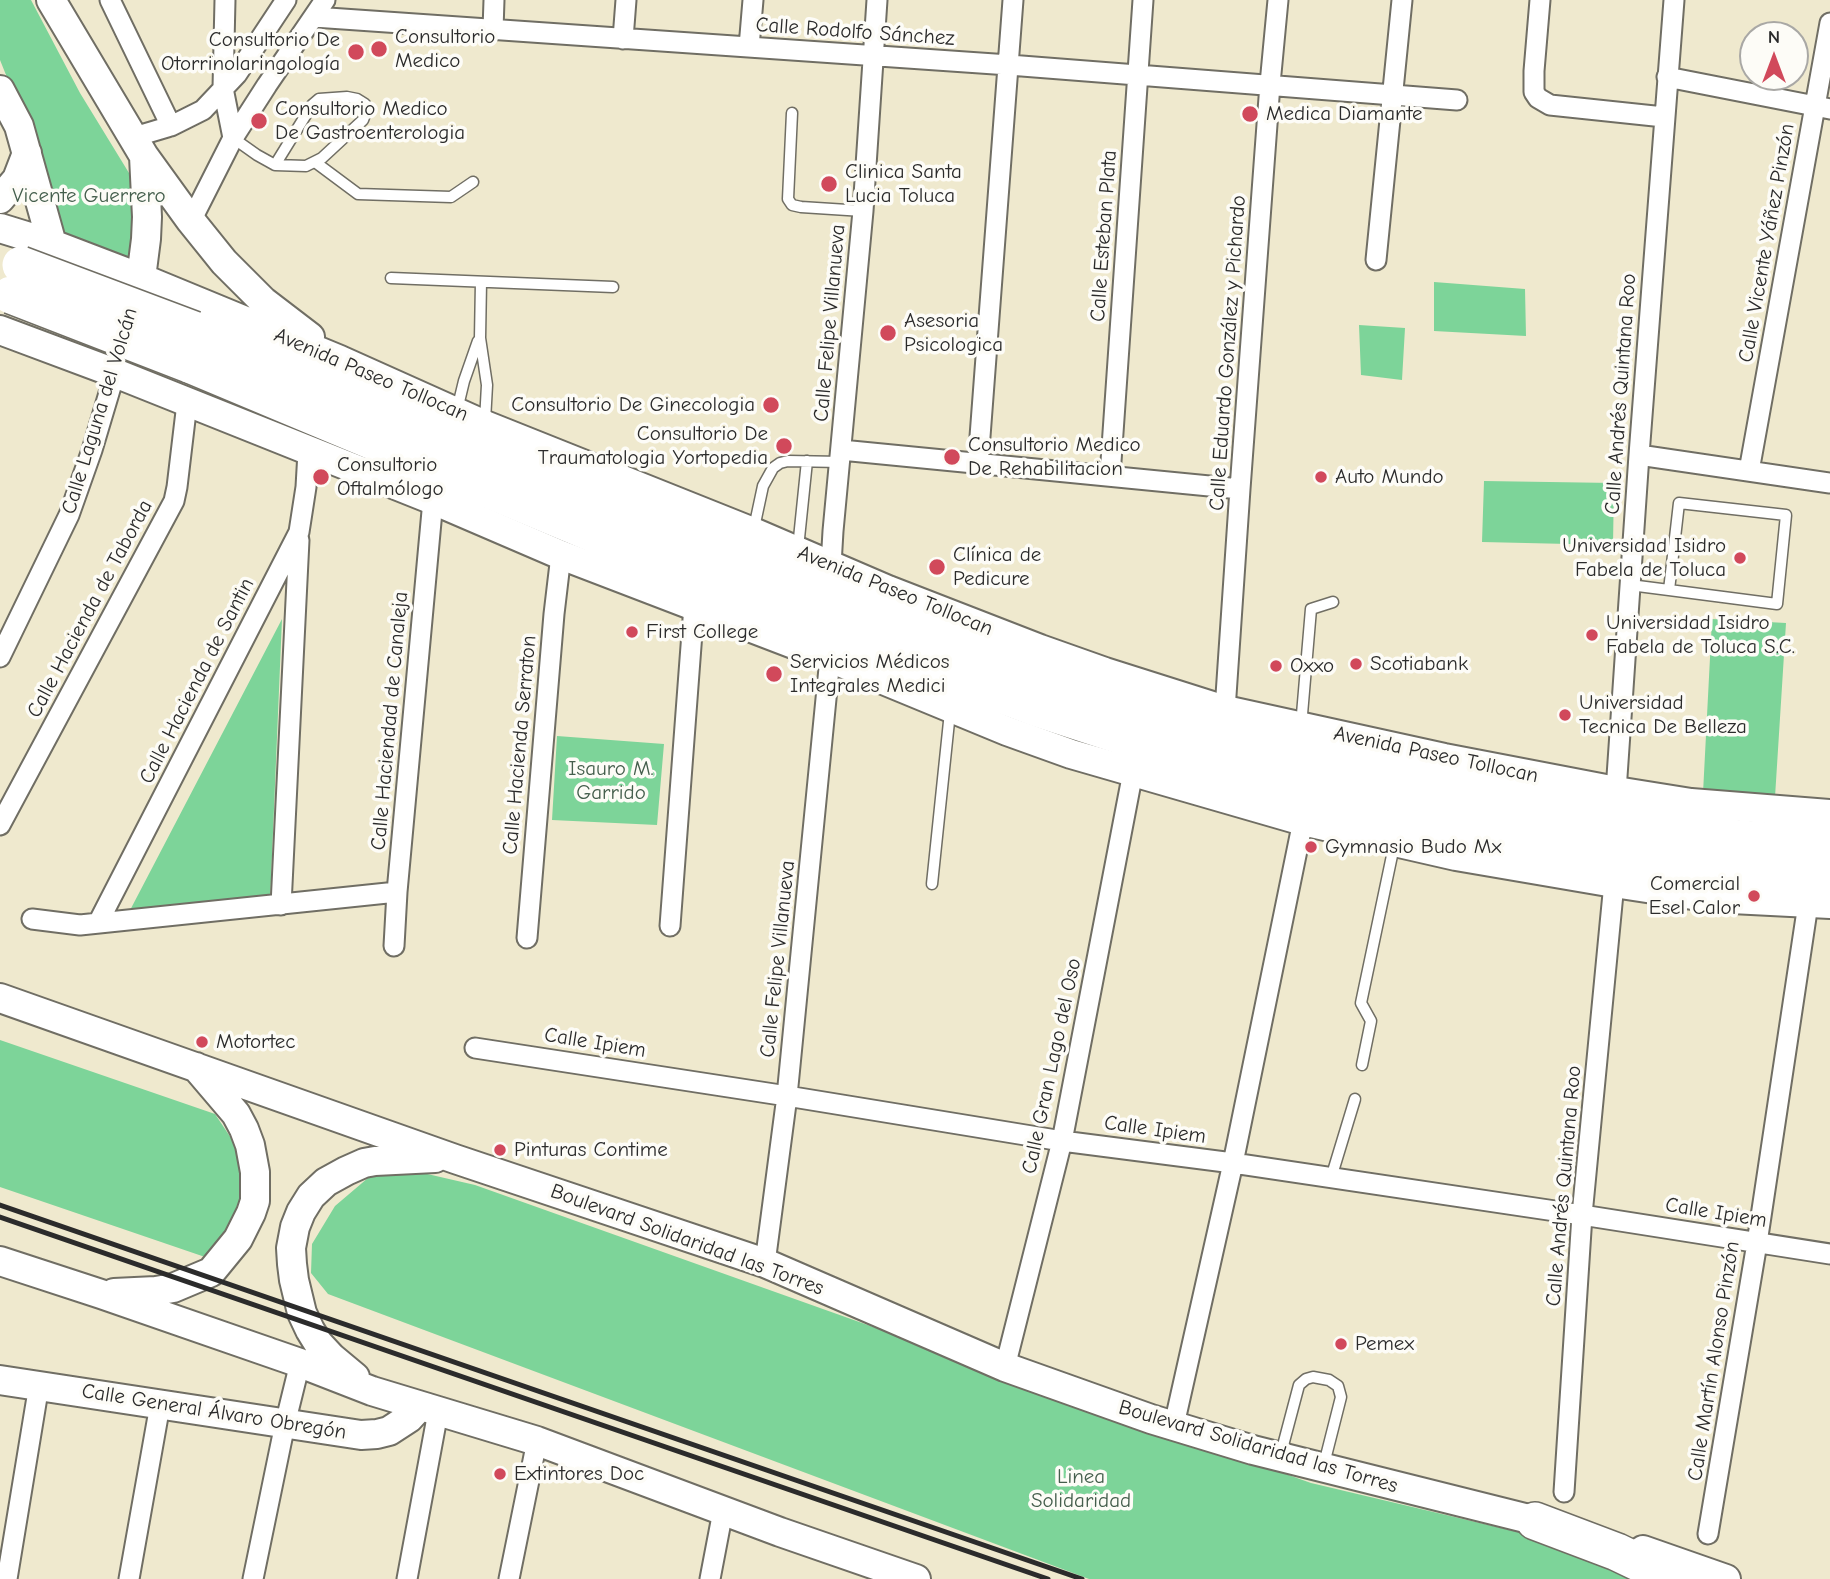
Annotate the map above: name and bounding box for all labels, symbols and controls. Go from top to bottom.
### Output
street label: Calle Rodolfo Sánchez [755,12,955,52]
north arrow [1739,21,1809,91]
place label: Consultorio Medico [395,24,495,74]
text: N [1768,26,1780,48]
place label: Consultorio De Otorrinolaringología [161,27,340,77]
marker: Consultorio Medico [369,39,389,59]
marker: Consultorio De Otorrinolaringología [346,42,366,62]
place label: Consultorio Medico De Gastroenterologia [275,96,465,146]
place label: Medica Diamante [1266,101,1423,127]
marker: Medica Diamante [1240,104,1260,124]
marker: Consultorio Medico De Gastroenterologia [249,111,269,131]
street label: Calle Vicente Yáñez Pinzón [1734,122,1800,364]
street label: Calle Esteban Plata [1085,149,1123,323]
place label: Clinica Santa Lucia Toluca [845,159,962,209]
marker: Clinica Santa Lucia Toluca [819,174,839,194]
park label: Vicente Guerrero [12,183,166,209]
street label: Calle Eduardo González y Pichardo [1204,194,1252,512]
street label: Calle Felipe Villanueva [809,223,851,423]
street label: Calle Andrés Quintana Roo [1600,273,1642,515]
street label: Calle Laguna del Volcán [57,305,143,517]
place label: Asesoria Psicologica [904,308,1003,358]
street label: Avenida Paseo Tollocan [270,323,472,427]
marker: Asesoria Psicologica [878,323,898,343]
place label: Consultorio De Ginecologia [511,392,755,418]
marker: Consultorio De Ginecologia [761,395,781,415]
place label: Consultorio De Traumatologia Yortopedia [538,421,768,471]
place label: Consultorio Medico De Rehabilitacion [968,432,1141,482]
marker: Consultorio De Traumatologia Yortopedia [774,436,794,456]
marker: Consultorio Medico De Rehabilitacion [942,447,962,467]
place label: Consultorio Oftalmólogo [337,452,444,502]
place label: Auto Mundo [1335,464,1444,490]
marker: Consultorio Oftalmólogo [311,467,331,487]
marker: Auto Mundo [1313,469,1329,485]
street label: Calle Hacienda de Taborda [22,496,158,722]
place label: Universidad Isidro Fabela de Toluca [1562,533,1726,583]
street label: Avenida Paseo Tollocan [794,540,996,642]
place label: Clínica de Pedicure [953,542,1041,592]
marker: Universidad Isidro Fabela de Toluca [1732,550,1748,566]
marker: Clínica de Pedicure [927,557,947,577]
street label: Calle Hacienda de Santin [134,574,260,788]
street label: Calle Haciendad de Canaleja [366,591,414,851]
place label: Universidad Isidro Fabela de Toluca S.C. [1606,610,1795,660]
place label: First College [646,619,758,645]
marker: First College [624,624,640,640]
marker: Universidad Isidro Fabela de Toluca S.C. [1584,627,1600,643]
street label: Calle Hacienda Serraton [498,634,542,856]
place label: Servicios Médicos Integrales Medici [790,649,949,699]
place label: Scotiabank [1370,651,1468,677]
place label: Oxxo [1290,653,1334,679]
marker: Scotiabank [1348,656,1364,672]
marker: Oxxo [1268,658,1284,674]
marker: Servicios Médicos Integrales Medici [764,664,784,684]
place label: Universidad Tecnica De Belleza [1579,690,1747,740]
marker: Universidad Tecnica De Belleza [1557,707,1573,723]
street label: Avenida Paseo Tollocan [1331,721,1541,789]
park label: Isauro M. Garrido [568,756,654,806]
place label: Gymnasio Budo Mx [1325,834,1501,860]
marker: Gymnasio Budo Mx [1303,839,1319,855]
street label: Calle Felipe Villanueva [755,859,801,1059]
place label: Comercial Esel Calor [1649,871,1740,921]
marker: Comercial Esel Calor [1746,888,1762,904]
street label: Calle Gran Lago del Oso [1017,956,1087,1176]
street label: Calle Ipiem [542,1023,648,1063]
place label: Motortec [216,1029,295,1055]
marker: Motortec [194,1034,210,1050]
street label: Calle Andrés Quintana Roo [1541,1065,1587,1307]
street label: Calle Ipiem [1102,1110,1208,1150]
place label: Pinturas Contime [514,1137,668,1163]
marker: Pinturas Contime [492,1142,508,1158]
street label: Boulevard Solidaridad las Torres [547,1179,827,1301]
street label: Calle Ipiem [1663,1193,1769,1233]
street label: Calle Martín Alonso Pinzón [1683,1239,1745,1483]
place label: Pemex [1355,1331,1414,1357]
marker: Pemex [1333,1336,1349,1352]
street label: Calle General Álvaro Obregón [80,1379,348,1445]
street label: Boulevard Solidaridad las Torres [1116,1395,1400,1499]
place label: Extintores Doc [514,1461,644,1487]
park label: Linea Solidaridad [1031,1464,1131,1514]
marker: Extintores Doc [492,1466,508,1482]

